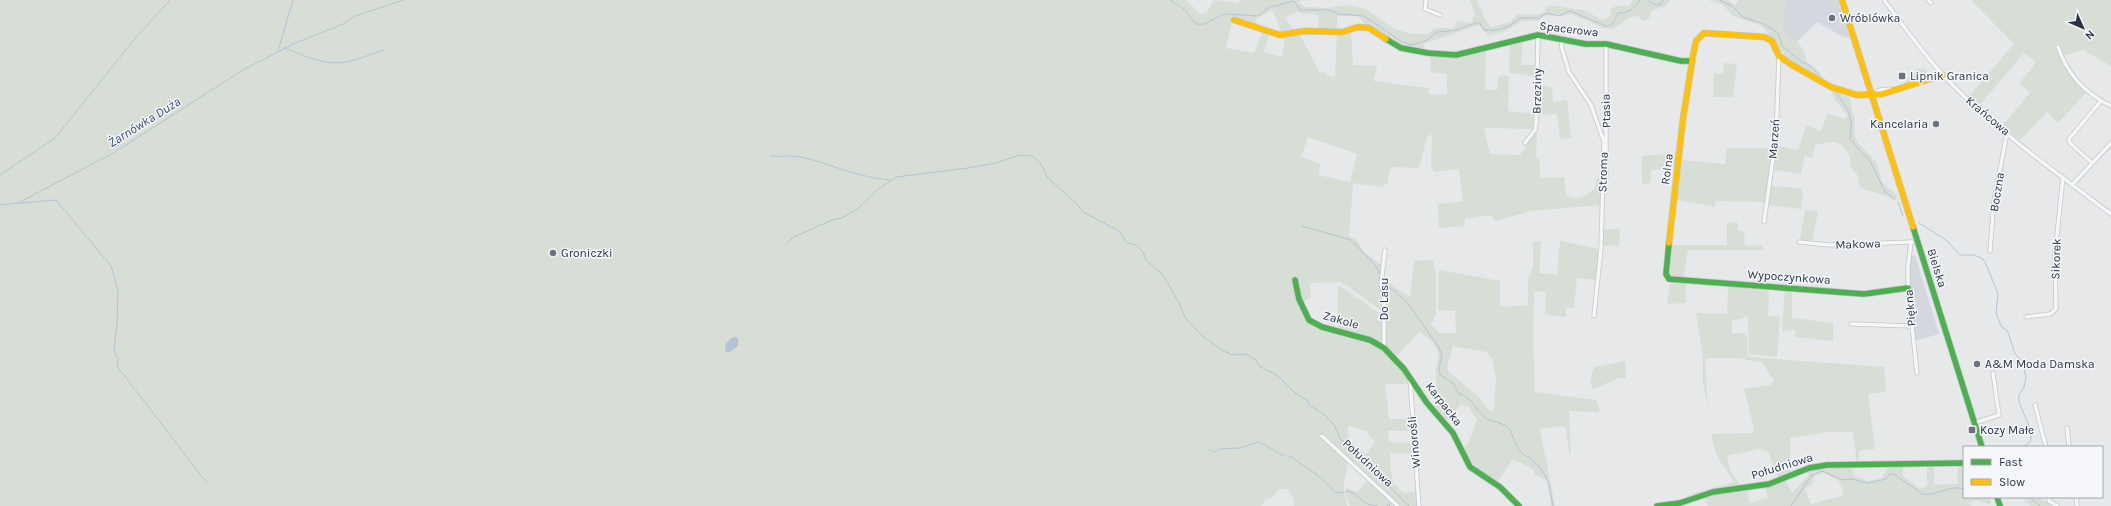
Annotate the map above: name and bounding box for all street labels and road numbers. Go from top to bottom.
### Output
street label: Spacerowa [1539,18,1599,40]
street label: Brzeziny [1530,68,1544,114]
street label: Krańcowa [1963,93,2013,139]
street label: Ptasia [1598,94,1614,128]
street label: Marzeń [1766,118,1782,160]
street label: Stroma [1595,152,1611,192]
street label: Rolna [1658,153,1676,185]
street label: Boczna [1987,171,2007,213]
street label: Makowa [1835,236,1881,252]
street label: Sikorek [2048,238,2064,280]
street label: Bielska [1924,247,1950,289]
street label: Wypoczynkowa [1747,267,1831,287]
street label: Do Lasu [1377,277,1391,321]
street label: Piękna [1901,289,1919,327]
street label: Zakole [1322,308,1360,332]
street label: Karpacka [1423,379,1465,429]
street label: Winorośli [1405,415,1423,469]
street label: Południowa [1340,436,1396,490]
street label: Południowa [1750,450,1814,482]

